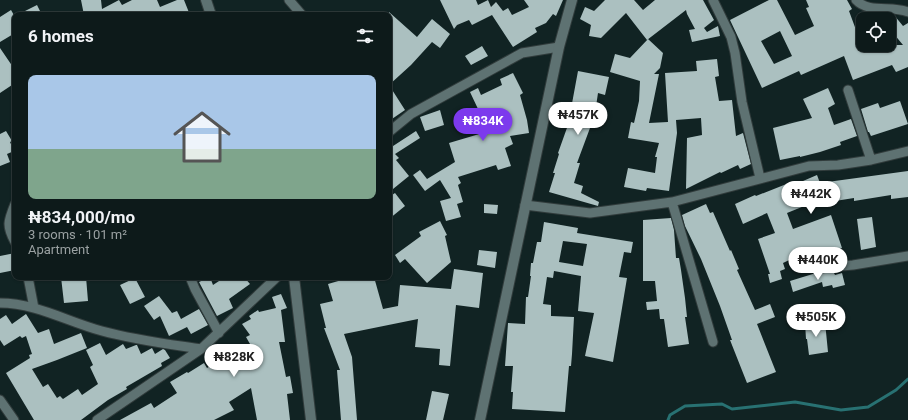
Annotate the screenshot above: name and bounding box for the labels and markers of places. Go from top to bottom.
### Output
pin: ₦457K [550,102,606,136]
pin: ₦834K [455,108,511,142]
pin: ₦442K [783,181,839,215]
pin: ₦440K [790,247,846,281]
pin: ₦505K [788,304,844,338]
pin: ₦828K [206,344,262,378]

